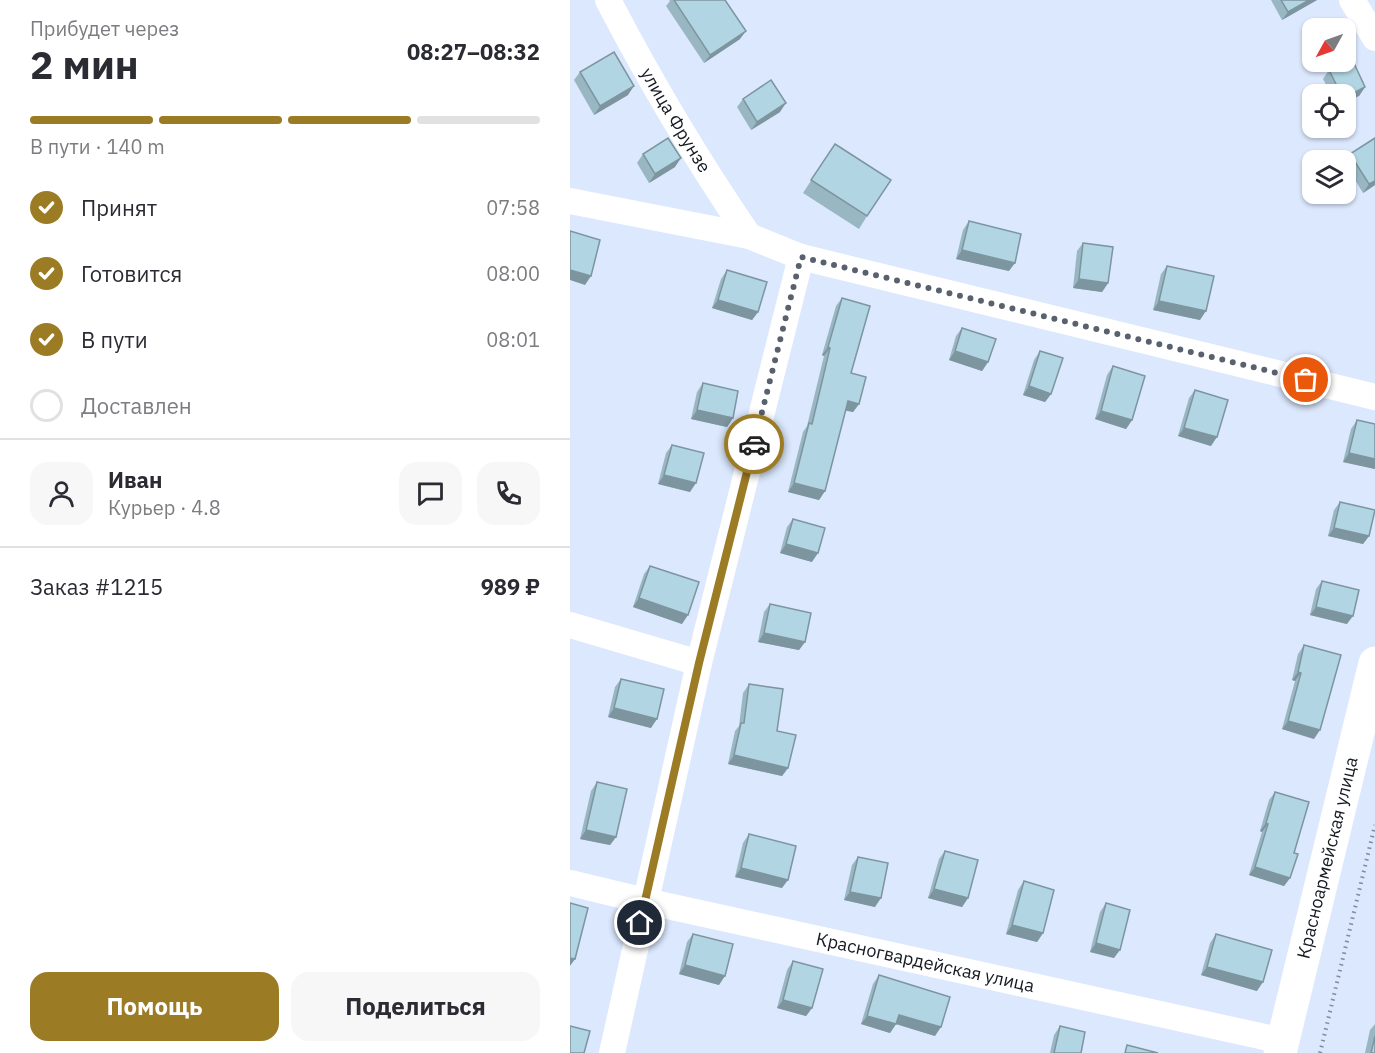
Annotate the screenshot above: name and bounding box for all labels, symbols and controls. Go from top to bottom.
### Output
text: Прибудет через [30,15,179,42]
north arrow [1302,18,1356,72]
map controls [1302,18,1356,204]
text: 08:27–08:32 [407,37,540,66]
text: 2 мин [30,39,139,90]
street label: улица Фрунзе [636,63,716,177]
button: locate [1302,84,1356,138]
text: В пути · 140 m [30,133,165,160]
button: layers [1302,150,1356,204]
icon: check [30,191,63,224]
text: Принят [81,193,157,222]
text: 07:58 [486,194,540,221]
icon: check [30,257,63,290]
text: Готовится [81,259,182,288]
text: 08:00 [486,260,540,287]
icon: check [30,323,63,356]
text: В пути [81,325,148,354]
text: 08:01 [486,326,540,353]
pin [1280,354,1331,405]
icon: bag [1289,363,1322,396]
text: Доставлен [81,391,192,420]
courier [724,414,784,474]
icon: car [738,428,771,461]
button: person [30,462,93,525]
button: chat [399,462,462,525]
button: phone [477,462,540,525]
text: Иван [108,465,163,494]
text: Курьер · 4.8 [108,494,221,521]
text: Заказ #1215 [30,572,163,601]
text: 989 ₽ [481,572,540,601]
street label: Красноармейская улица [1291,754,1363,961]
pin [614,897,665,948]
icon: home [623,906,656,939]
street label: Красногвардейская улица [814,927,1037,997]
button: Помощь [30,972,279,1041]
button: Поделиться [291,972,540,1041]

